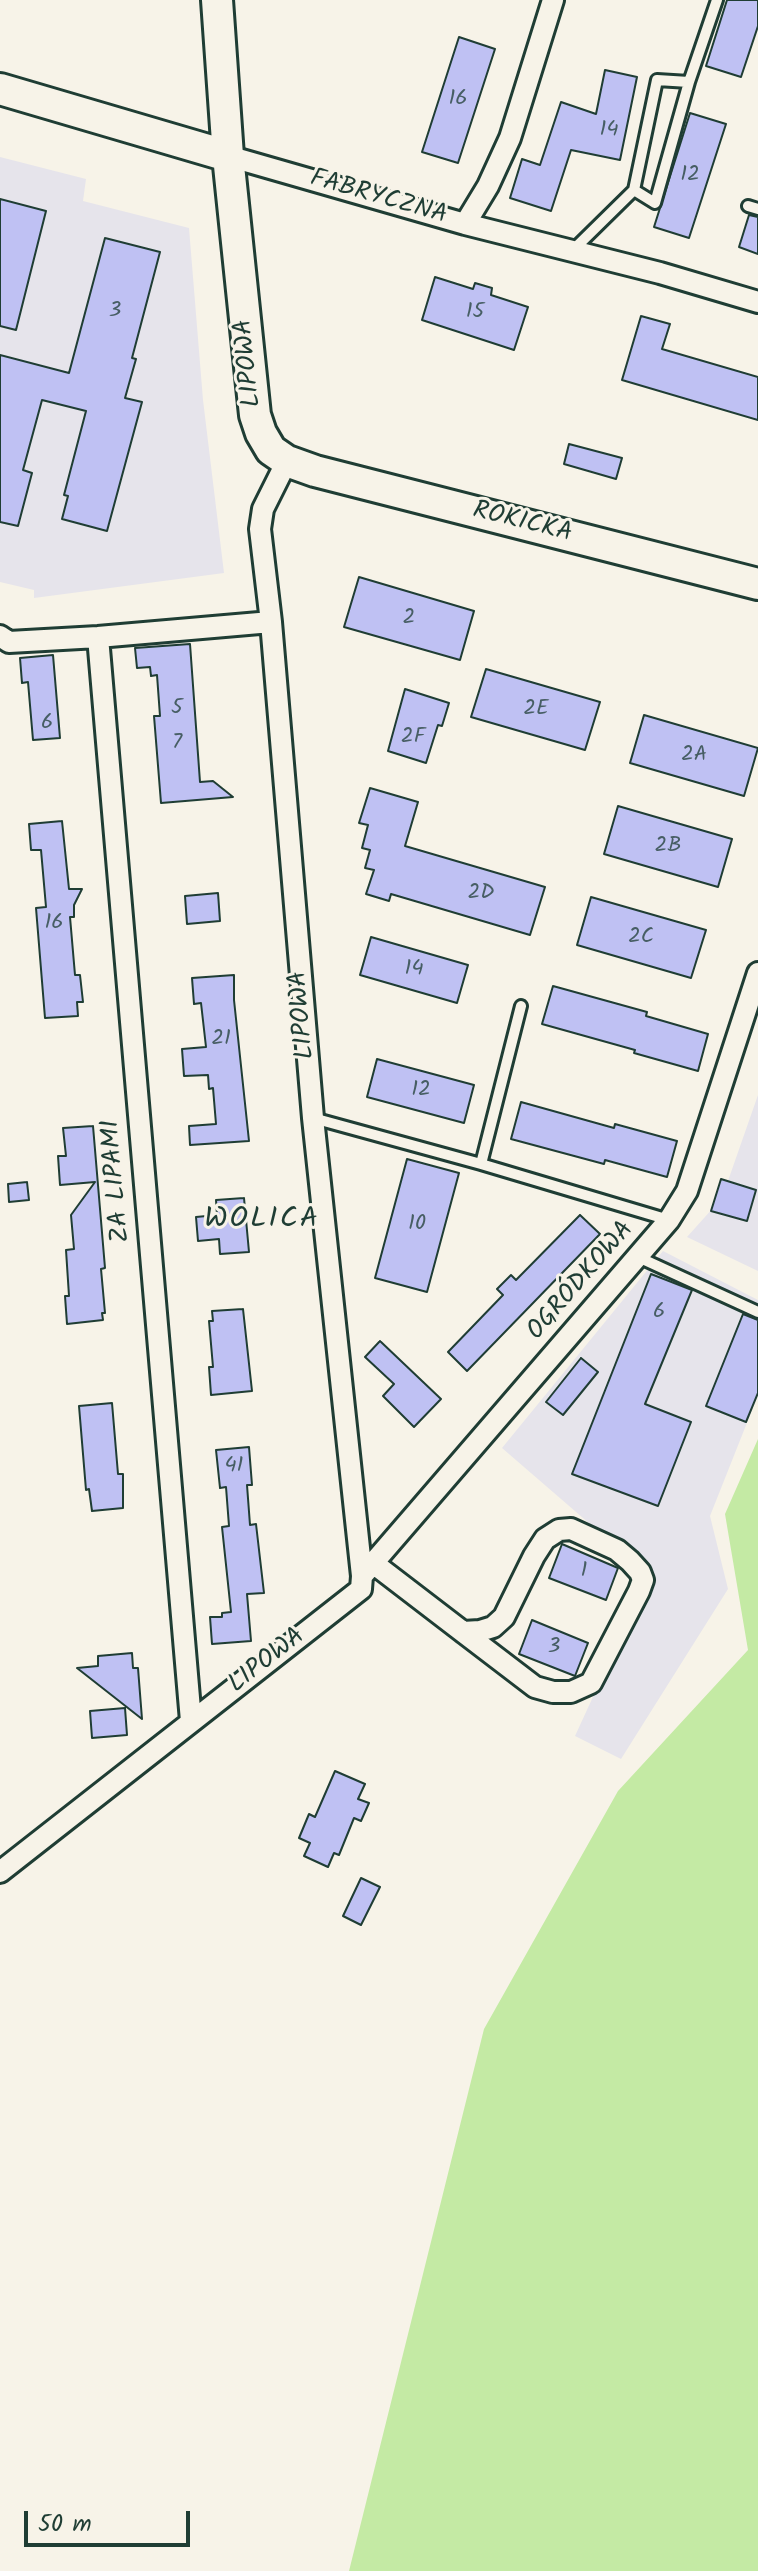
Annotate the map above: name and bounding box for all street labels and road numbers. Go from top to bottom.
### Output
street label: FABRYCZNA [306,165,450,233]
street label: LIPOWA [230,317,270,409]
street label: ROKICKA [469,497,575,551]
street label: LIPOWA [285,970,323,1060]
street label: ZA LIPAMI [97,1118,139,1244]
street label: OGRÓDKOWA [522,1216,642,1348]
street label: LIPOWA [224,1622,312,1702]

